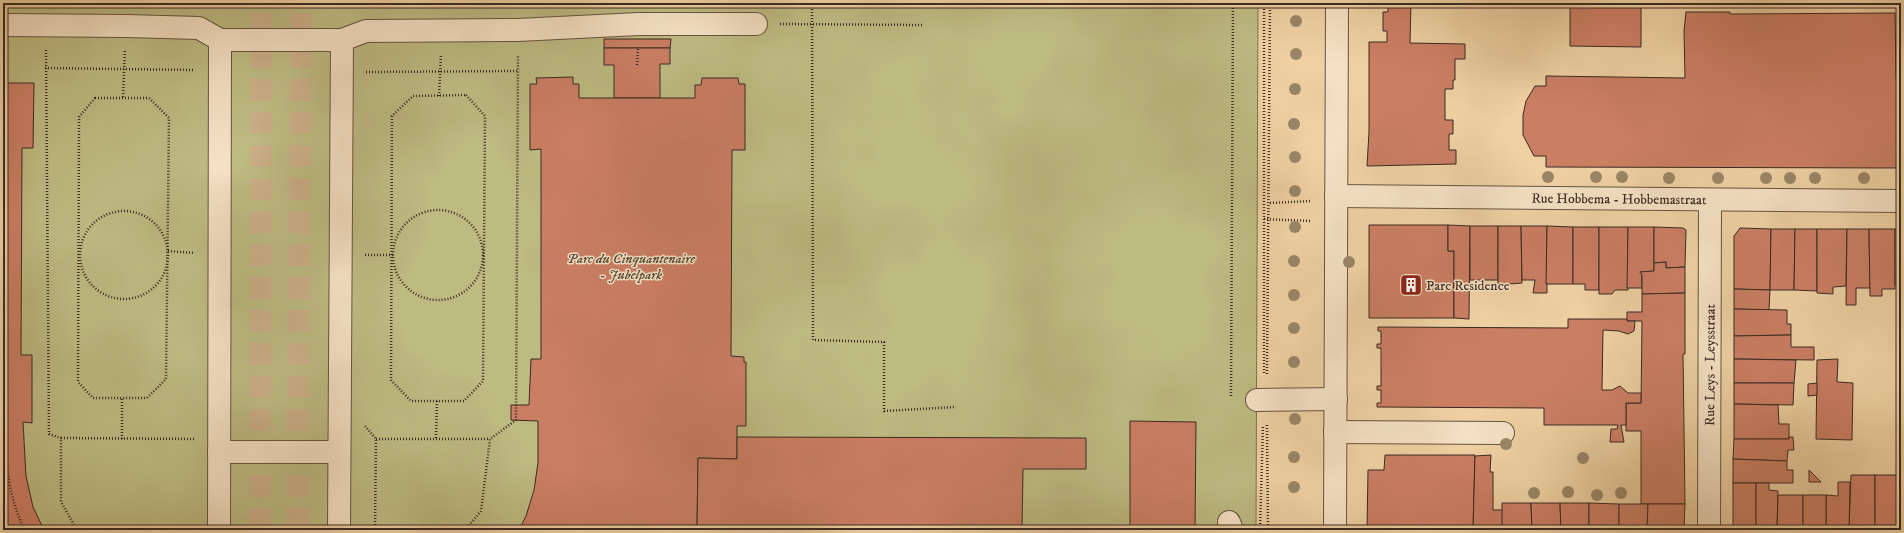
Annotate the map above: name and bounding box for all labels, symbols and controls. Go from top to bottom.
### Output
street label: Rue Hobbema - Hobbemastraat [1531,190,1707,209]
park label: Parc du Cinquantenaire - Jubelpark [567,250,696,284]
building icon: Parc Residence [1398,272,1424,298]
place label: Parc Residence [1426,277,1510,295]
street label: Rue Leys - Leysstraat [1701,304,1720,426]

